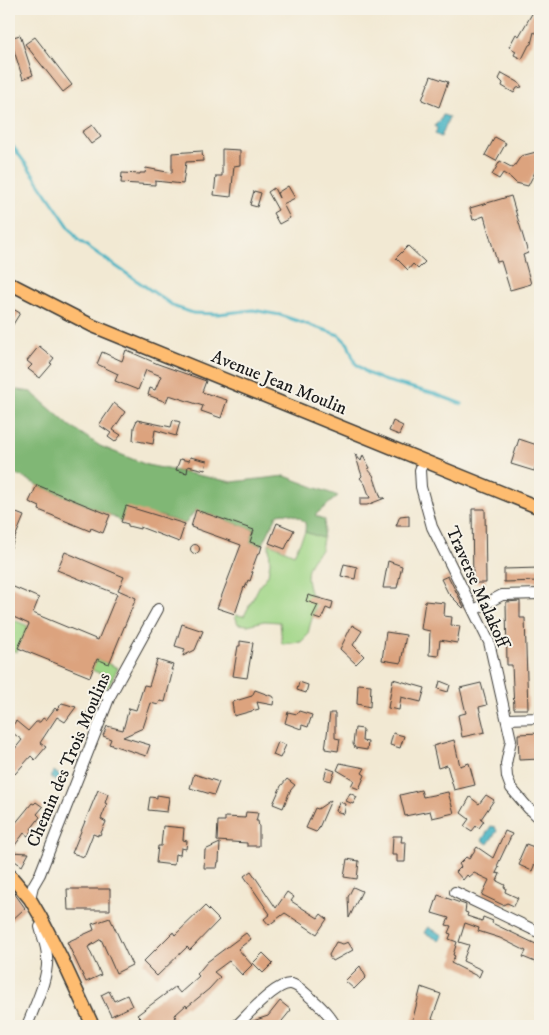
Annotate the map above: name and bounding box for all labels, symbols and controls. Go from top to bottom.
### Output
street label: Avenue Jean Moulin [208,346,350,420]
street label: Traverse Malakoff [440,523,515,654]
street label: Chemin des Trois Moulins [22,669,116,851]

